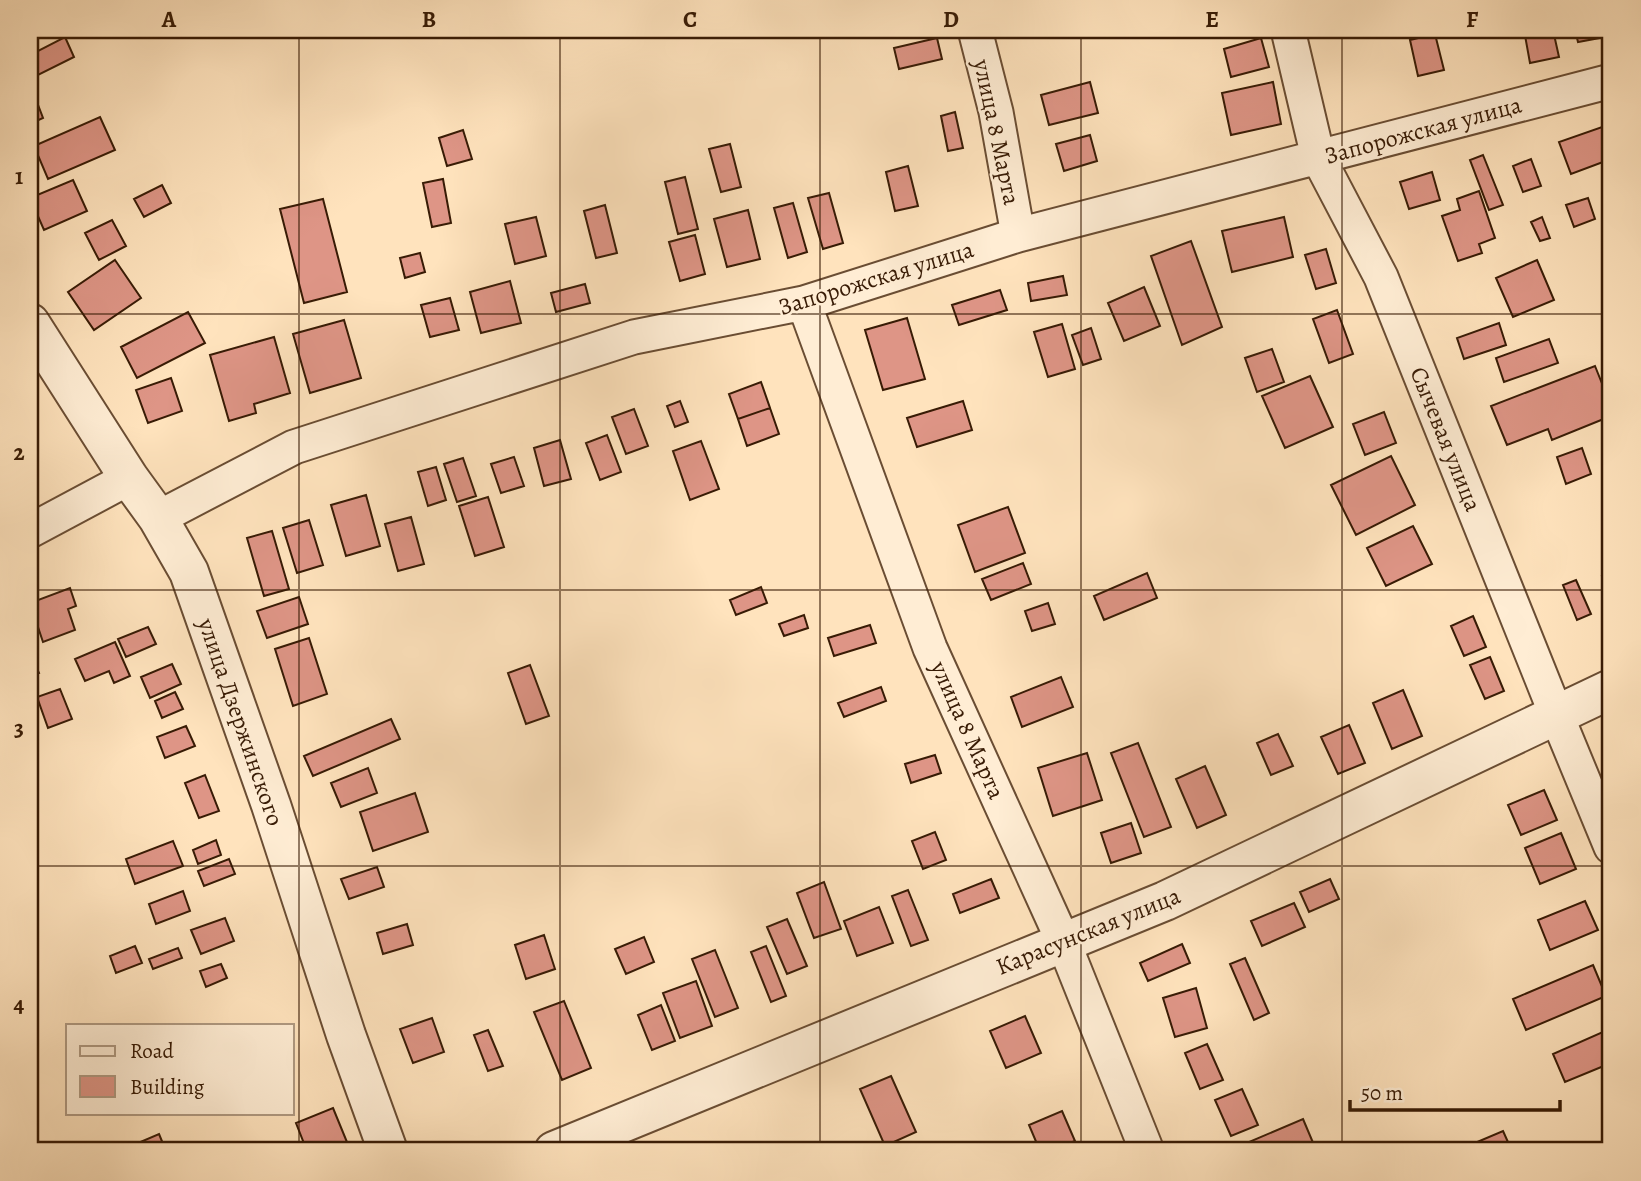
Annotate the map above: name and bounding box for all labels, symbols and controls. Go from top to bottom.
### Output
text: A [161,4,177,35]
text: B [422,4,436,35]
text: C [683,4,697,35]
text: D [943,4,959,35]
text: E [1205,4,1219,35]
text: F [1466,4,1479,35]
street label: улица 8 Марта [966,55,1028,208]
street label: Запорожская улица [1321,88,1525,172]
text: 1 [15,161,23,192]
street label: Запорожская улица [775,233,977,323]
street label: Сычевая улица [1402,362,1490,516]
text: 2 [13,437,25,468]
street label: улица Дзержинского [190,613,292,830]
street label: улица 8 Марта [923,655,1013,804]
text: 3 [14,713,24,744]
street label: Карасунская улица [991,879,1185,983]
text: 4 [14,989,25,1020]
legend [66,1024,294,1114]
text: Road [130,1037,174,1065]
scale bar [1350,1069,1560,1113]
text: Building [130,1073,205,1101]
text: 50 m [1361,1079,1403,1107]

